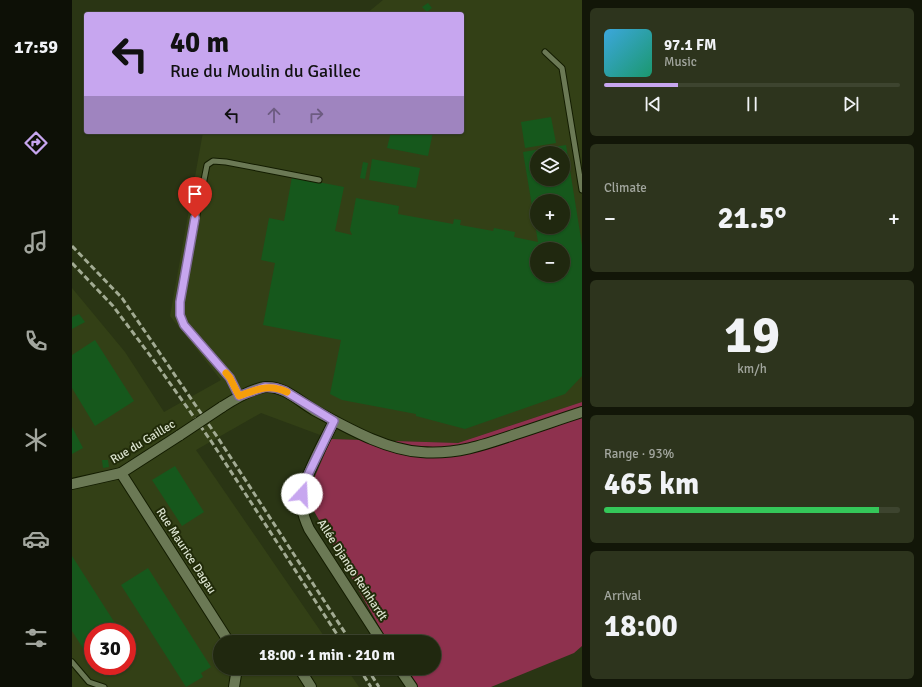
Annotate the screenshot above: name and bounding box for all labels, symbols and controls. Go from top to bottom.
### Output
text: 40 m [170,26,229,60]
icon: left [104,28,156,80]
text: 17:59 [14,36,58,58]
text: 97.1 FM [664,36,716,54]
text: Music [664,54,697,70]
text: Rue du Moulin du Gaillec [170,60,361,82]
icon: previous [642,93,664,115]
icon: pause [741,93,763,115]
icon: next [840,93,862,115]
icon: left [221,104,243,126]
icon: ahead [263,104,285,126]
icon: right [305,104,327,126]
icon: directions [22,129,50,157]
map controls [530,146,570,282]
button: layers [530,146,570,186]
pin [178,177,212,218]
text: Climate [604,180,647,196]
icon: arrive [184,183,206,205]
button: + [530,194,570,234]
text: 21.5° [717,200,787,237]
text: − [604,205,616,232]
text: + [888,205,900,232]
icon: music [22,228,50,256]
button: − [530,242,570,282]
text: 19 [724,303,780,367]
icon: phone [22,327,50,355]
text: km/h [737,361,767,377]
street label: Rue du Gaillec [108,417,179,467]
icon: climate [22,426,50,454]
text: Range · 93% [604,446,674,462]
text: 465 km [604,466,699,503]
position arrow [281,473,323,515]
street label: Rue Maurice Dagau [153,505,219,597]
street label: Allée Django Reinhardt [314,516,390,624]
icon: car [22,525,50,553]
text: Arrival [604,588,641,604]
text: 18:00 [604,608,678,645]
speed limit sign: 30 [84,623,136,675]
icon: filters [22,624,50,652]
text: 18:00 · 1 min · 210 m [259,646,395,664]

